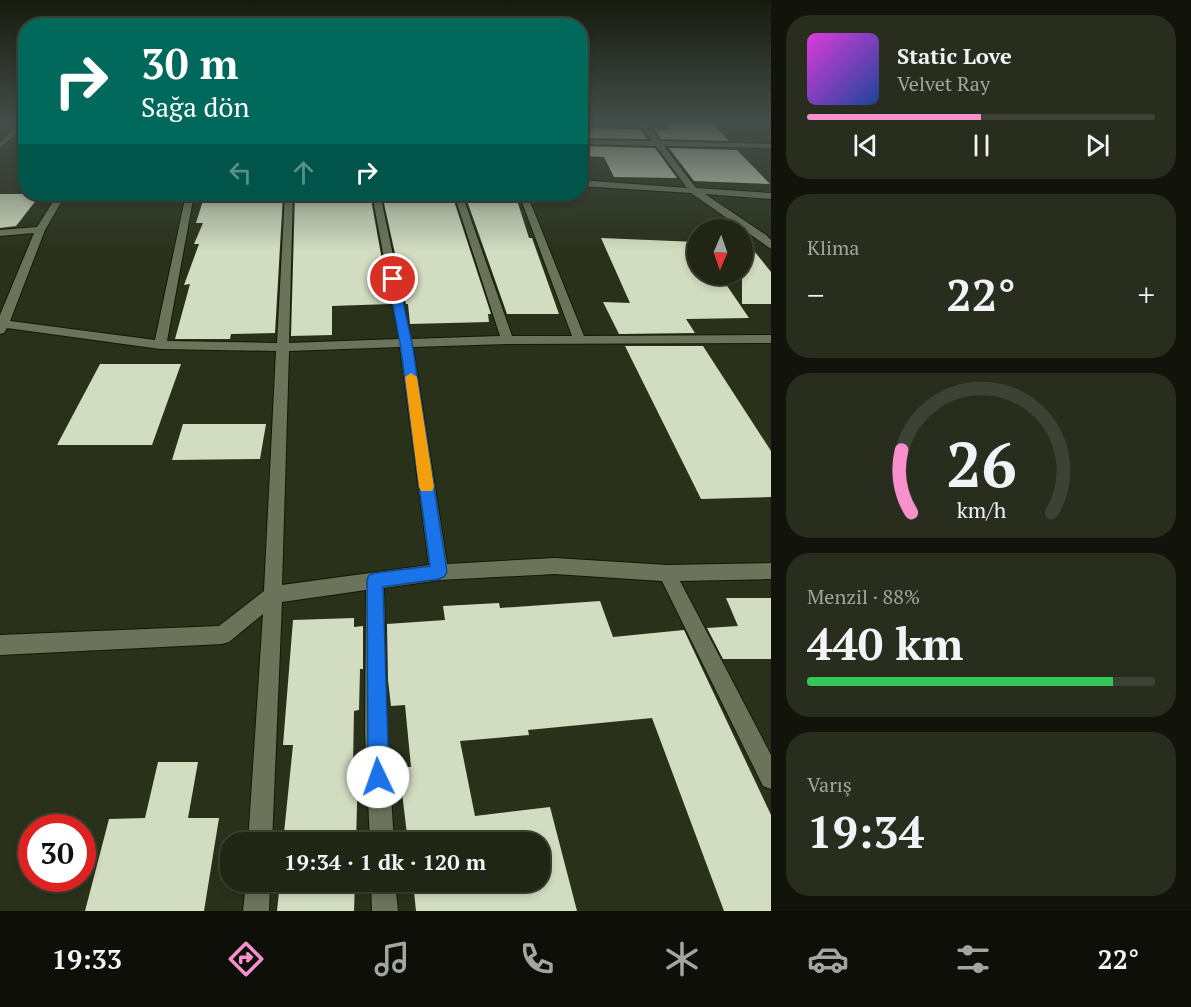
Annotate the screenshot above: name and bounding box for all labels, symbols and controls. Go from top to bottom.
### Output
text: 30 m [141,35,239,91]
text: Static Love [897,41,1012,70]
icon: right [42,42,120,120]
text: Velvet Ray [897,70,990,97]
text: Sağa dön [141,89,249,125]
icon: previous [849,129,882,162]
icon: pause [965,129,998,162]
icon: next [1081,129,1114,162]
icon: left [224,156,257,189]
icon: ahead [287,156,320,189]
icon: right [350,156,383,189]
north arrow [687,219,753,285]
map controls [687,219,753,285]
text: Klima [807,234,859,261]
pin [367,253,418,304]
icon: arrive [376,262,409,295]
text: 22° [946,264,1016,324]
text: − [807,273,825,316]
text: + [1137,273,1155,316]
text: 26 [946,422,1016,505]
text: km/h [956,496,1006,524]
text: Menzil · 88% [807,583,920,610]
text: 440 km [807,613,963,673]
position arrow [346,745,410,809]
text: Varış [807,771,852,798]
text: 19:34 [807,801,924,861]
speed limit sign: 30 [18,814,96,892]
text: 19:34 · 1 dk · 120 m [284,847,486,876]
icon: directions [225,938,267,980]
icon: music [371,938,413,980]
icon: phone [516,938,558,980]
icon: climate [661,938,703,980]
icon: car [807,938,849,980]
icon: filters [952,938,994,980]
text: 19:33 [52,941,122,977]
text: 22° [1098,941,1139,977]

